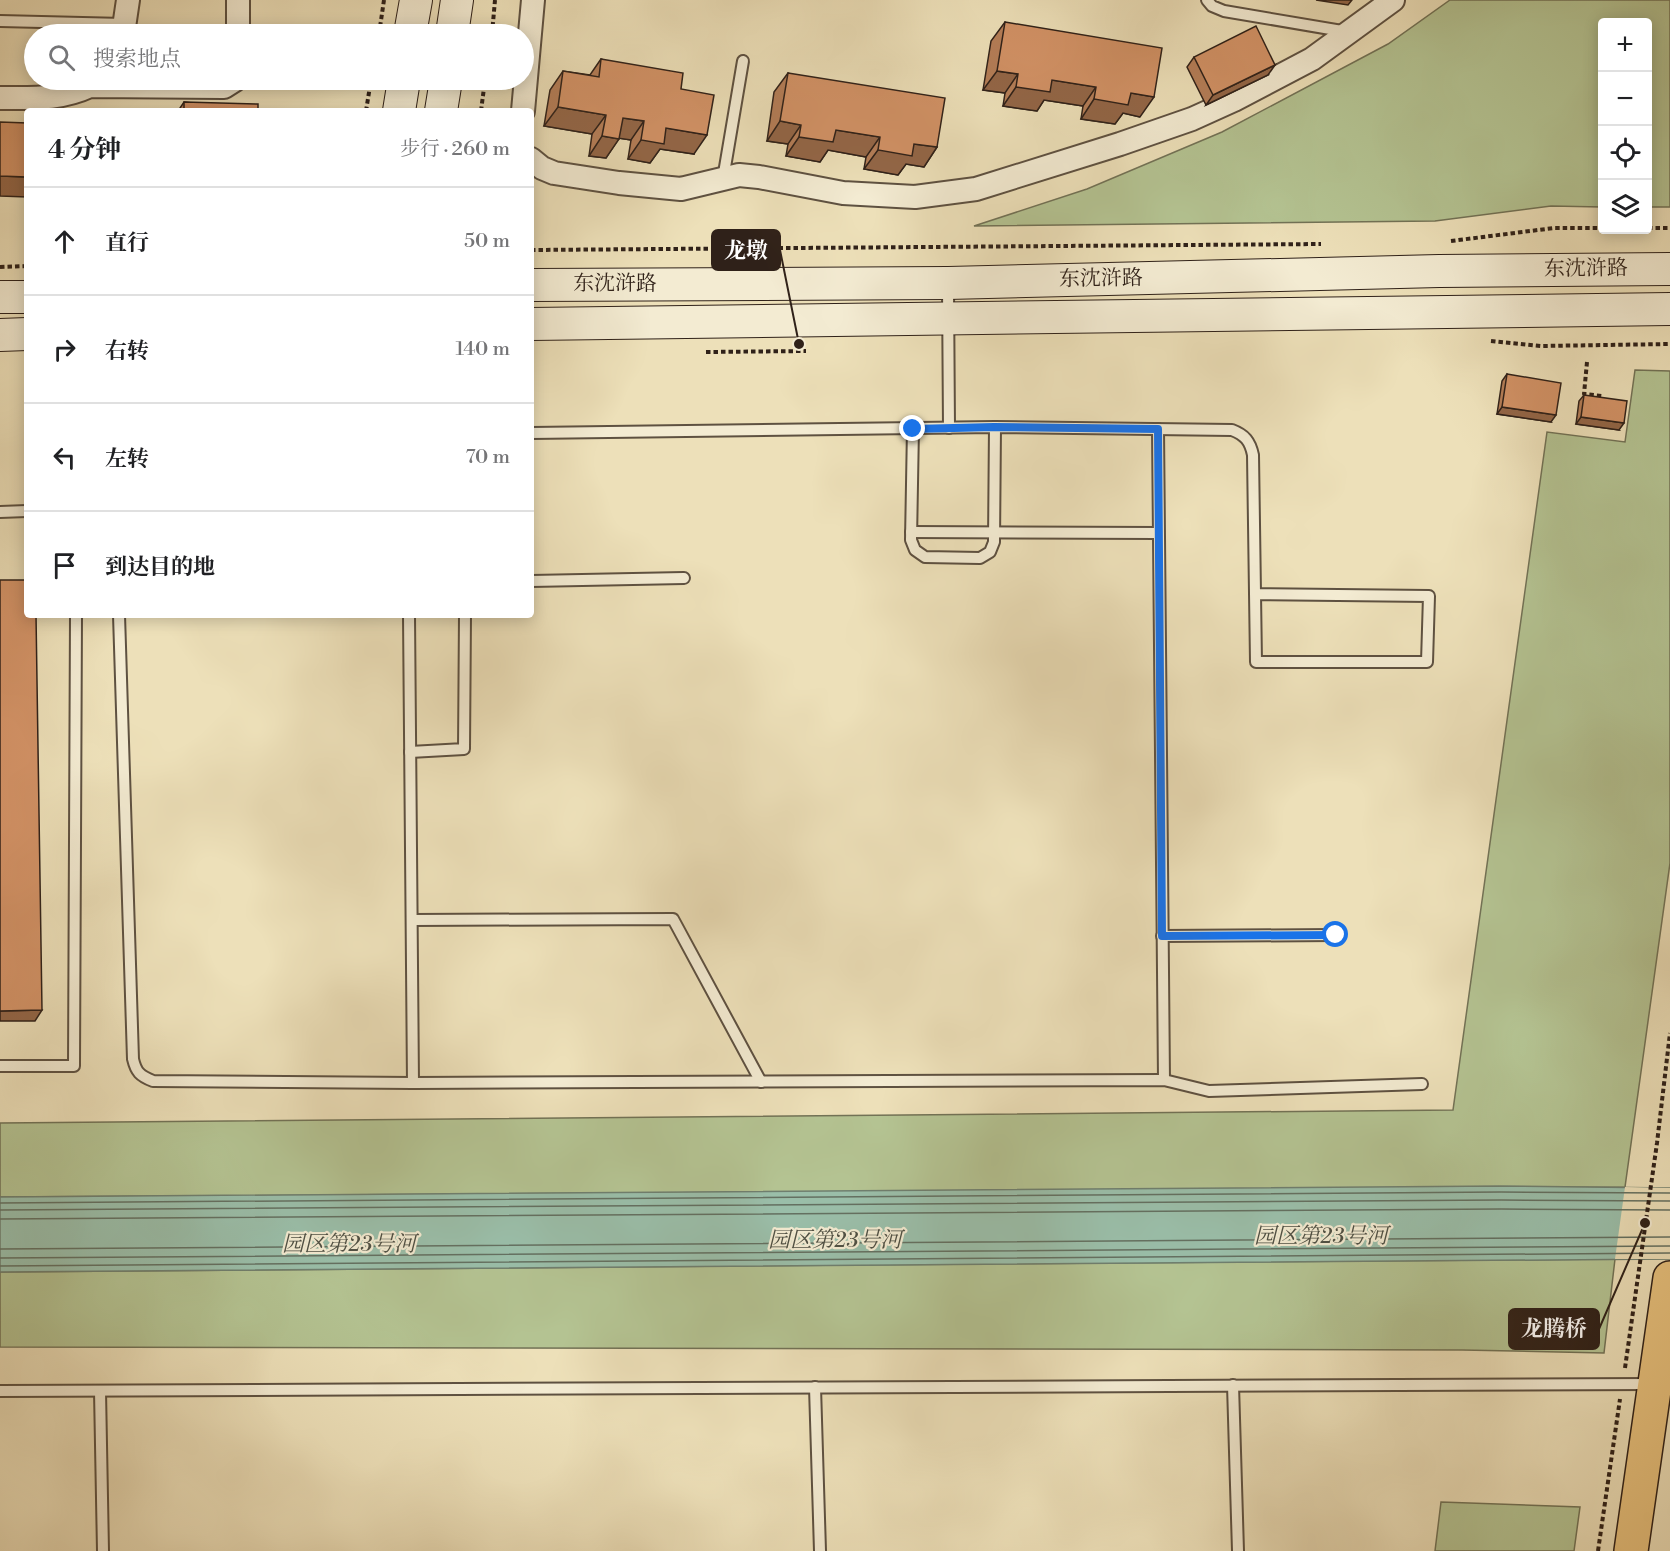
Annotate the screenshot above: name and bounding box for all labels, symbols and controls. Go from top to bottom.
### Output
map controls [1598,18,1652,234]
button: + [1598,18,1652,72]
search box [24,24,534,90]
icon: search [45,41,78,74]
text: 搜索地点 [93,46,181,73]
button: − [1598,72,1652,126]
button: locate [1598,126,1652,180]
text: 4 分钟 [48,134,122,166]
text: 步行 · 260 m [400,137,510,162]
button: layers [1598,180,1652,234]
icon: ahead [48,225,81,258]
text: 50 m [464,229,510,254]
text: 直行 [105,230,149,257]
callout: 龙墩 [712,230,780,270]
text: 龙墩 [724,238,768,265]
street label: 东沈浒路 [1544,255,1628,283]
street label: 东沈浒路 [1059,265,1143,293]
street label: 东沈浒路 [573,271,657,297]
icon: right [48,333,81,366]
text: 140 m [455,337,510,362]
text: 右转 [105,338,149,365]
route end [899,415,925,441]
icon: left [48,441,81,474]
text: 70 m [466,445,510,470]
text: 左转 [105,446,149,473]
icon: arrive [48,549,81,582]
text: 到达目的地 [105,554,215,581]
route start [1322,921,1348,947]
water label: 园区第23号河 [1254,1223,1392,1250]
water label: 园区第23号河 [768,1227,906,1254]
water label: 园区第23号河 [282,1231,420,1258]
callout: 龙腾桥 [1509,1309,1599,1349]
text: 龙腾桥 [1521,1316,1587,1343]

